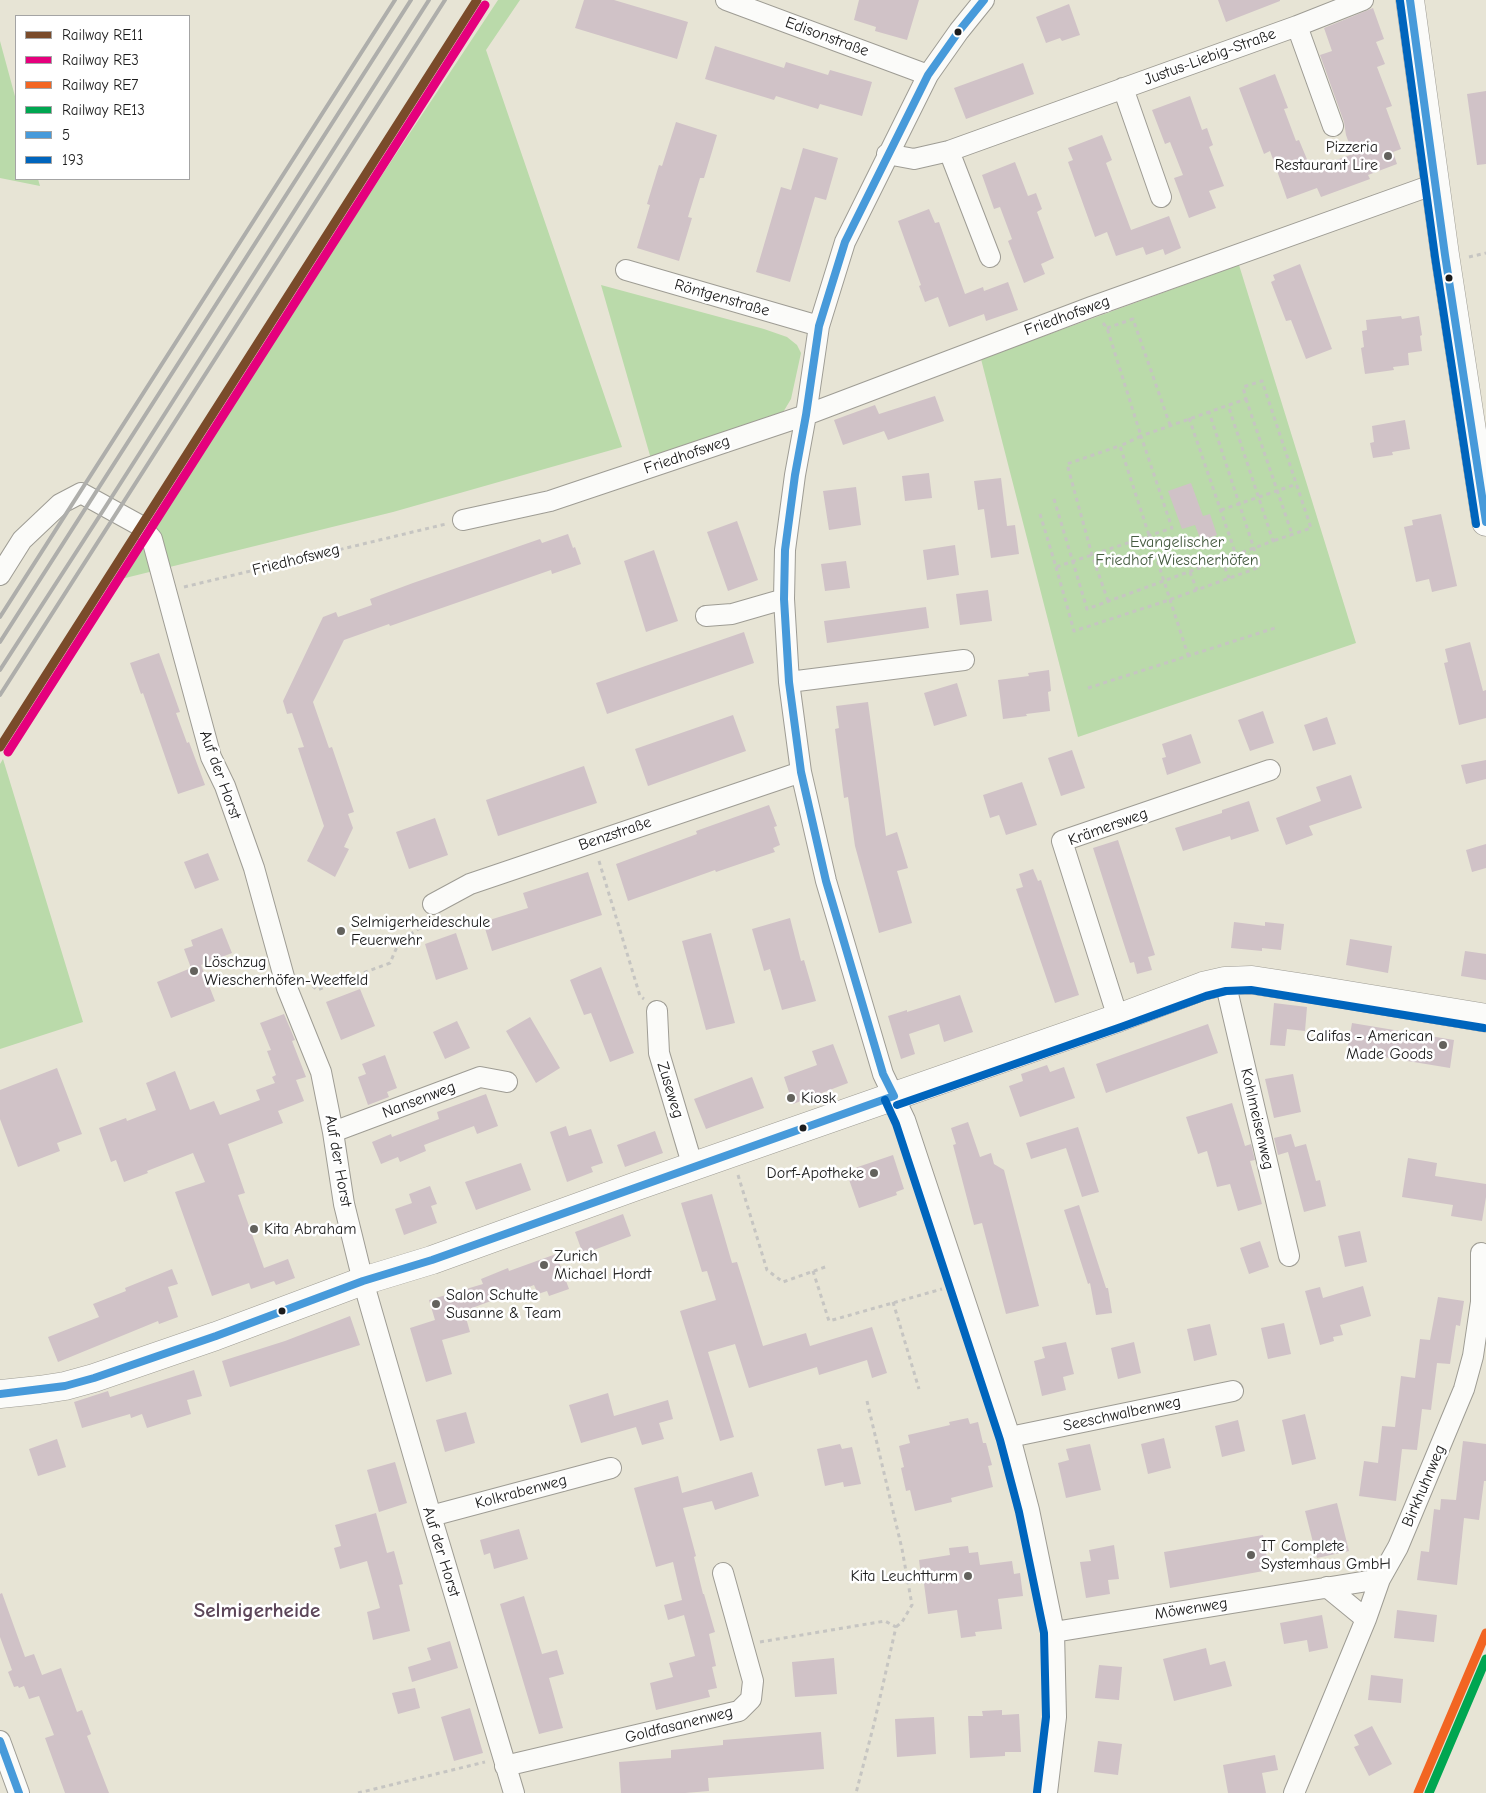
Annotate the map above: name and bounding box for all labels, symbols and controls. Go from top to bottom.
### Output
street label: Edisonstraße [783,13,871,61]
legend [15,15,190,180]
street label: Justus-Liebig-Straße [1141,24,1279,90]
text: Railway RE11 [62,26,143,44]
unlabelled marker [953,27,963,37]
text: Railway RE3 [62,51,139,69]
text: Railway RE7 [62,76,138,94]
text: Railway RE13 [62,101,145,119]
text: 5 [62,126,70,144]
place label: Pizzeria Restaurant Lire [1275,137,1378,175]
marker: Pizzeria Restaurant Lire [1382,150,1394,162]
text: 193 [62,151,84,169]
unlabelled marker [1444,273,1454,283]
street label: Röntgenstraße [672,275,772,321]
street label: Friedhofsweg [1022,292,1112,340]
street label: Friedhofsweg [642,431,732,479]
park label: Evangelischer Friedhof Wiescherhöfen [1095,532,1259,570]
street label: Friedhofsweg [250,540,342,580]
street label: Auf der Horst [195,728,245,822]
street label: Krämersweg [1066,804,1150,850]
street label: Benzstraße [576,813,654,855]
place label: Selmigerheideschule Feuerwehr [351,912,490,950]
marker: Selmigerheideschule Feuerwehr [335,925,347,937]
place label: Löschzug Wiescherhöfen-Weetfeld [204,952,368,990]
marker: Löschzug Wiescherhöfen-Weetfeld [188,965,200,977]
place label: Califas - American Made Goods [1306,1026,1433,1064]
marker: Califas - American Made Goods [1437,1039,1449,1051]
street label: Zuseweg [652,1060,688,1120]
street label: Kohlmeisenweg [1236,1066,1278,1172]
street label: Nansenweg [380,1077,458,1123]
place label: Kiosk [801,1088,836,1108]
marker: Kiosk [785,1092,797,1104]
street label: Auf der Horst [320,1113,356,1209]
unlabelled marker [798,1123,808,1133]
place label: Dorf-Apotheke [767,1163,864,1183]
marker: Dorf-Apotheke [868,1167,880,1179]
place label: Kita Abraham [264,1219,357,1239]
marker: Kita Abraham [248,1223,260,1235]
place label: Zurich Michael Hordt [554,1246,651,1284]
marker: Zurich Michael Hordt [538,1259,550,1271]
place label: Salon Schulte Susanne & Team [446,1285,561,1323]
marker: Salon Schulte Susanne & Team [430,1298,442,1310]
unlabelled marker [277,1306,287,1316]
street label: Seeschwalbenweg [1061,1392,1183,1436]
street label: Birkhuhnweg [1398,1442,1450,1530]
street label: Kolkrabenweg [473,1471,569,1513]
street label: Auf der Horst [418,1505,464,1599]
place label: IT Complete Systemhaus GmbH [1261,1536,1391,1574]
marker: IT Complete Systemhaus GmbH [1245,1549,1257,1561]
place label: Kita Leuchtturm [851,1566,958,1586]
marker: Kita Leuchtturm [962,1570,974,1582]
street label: Möwenweg [1153,1594,1229,1624]
district label: Selmigerheide [194,1598,320,1624]
street label: Goldfasanenweg [623,1702,735,1748]

